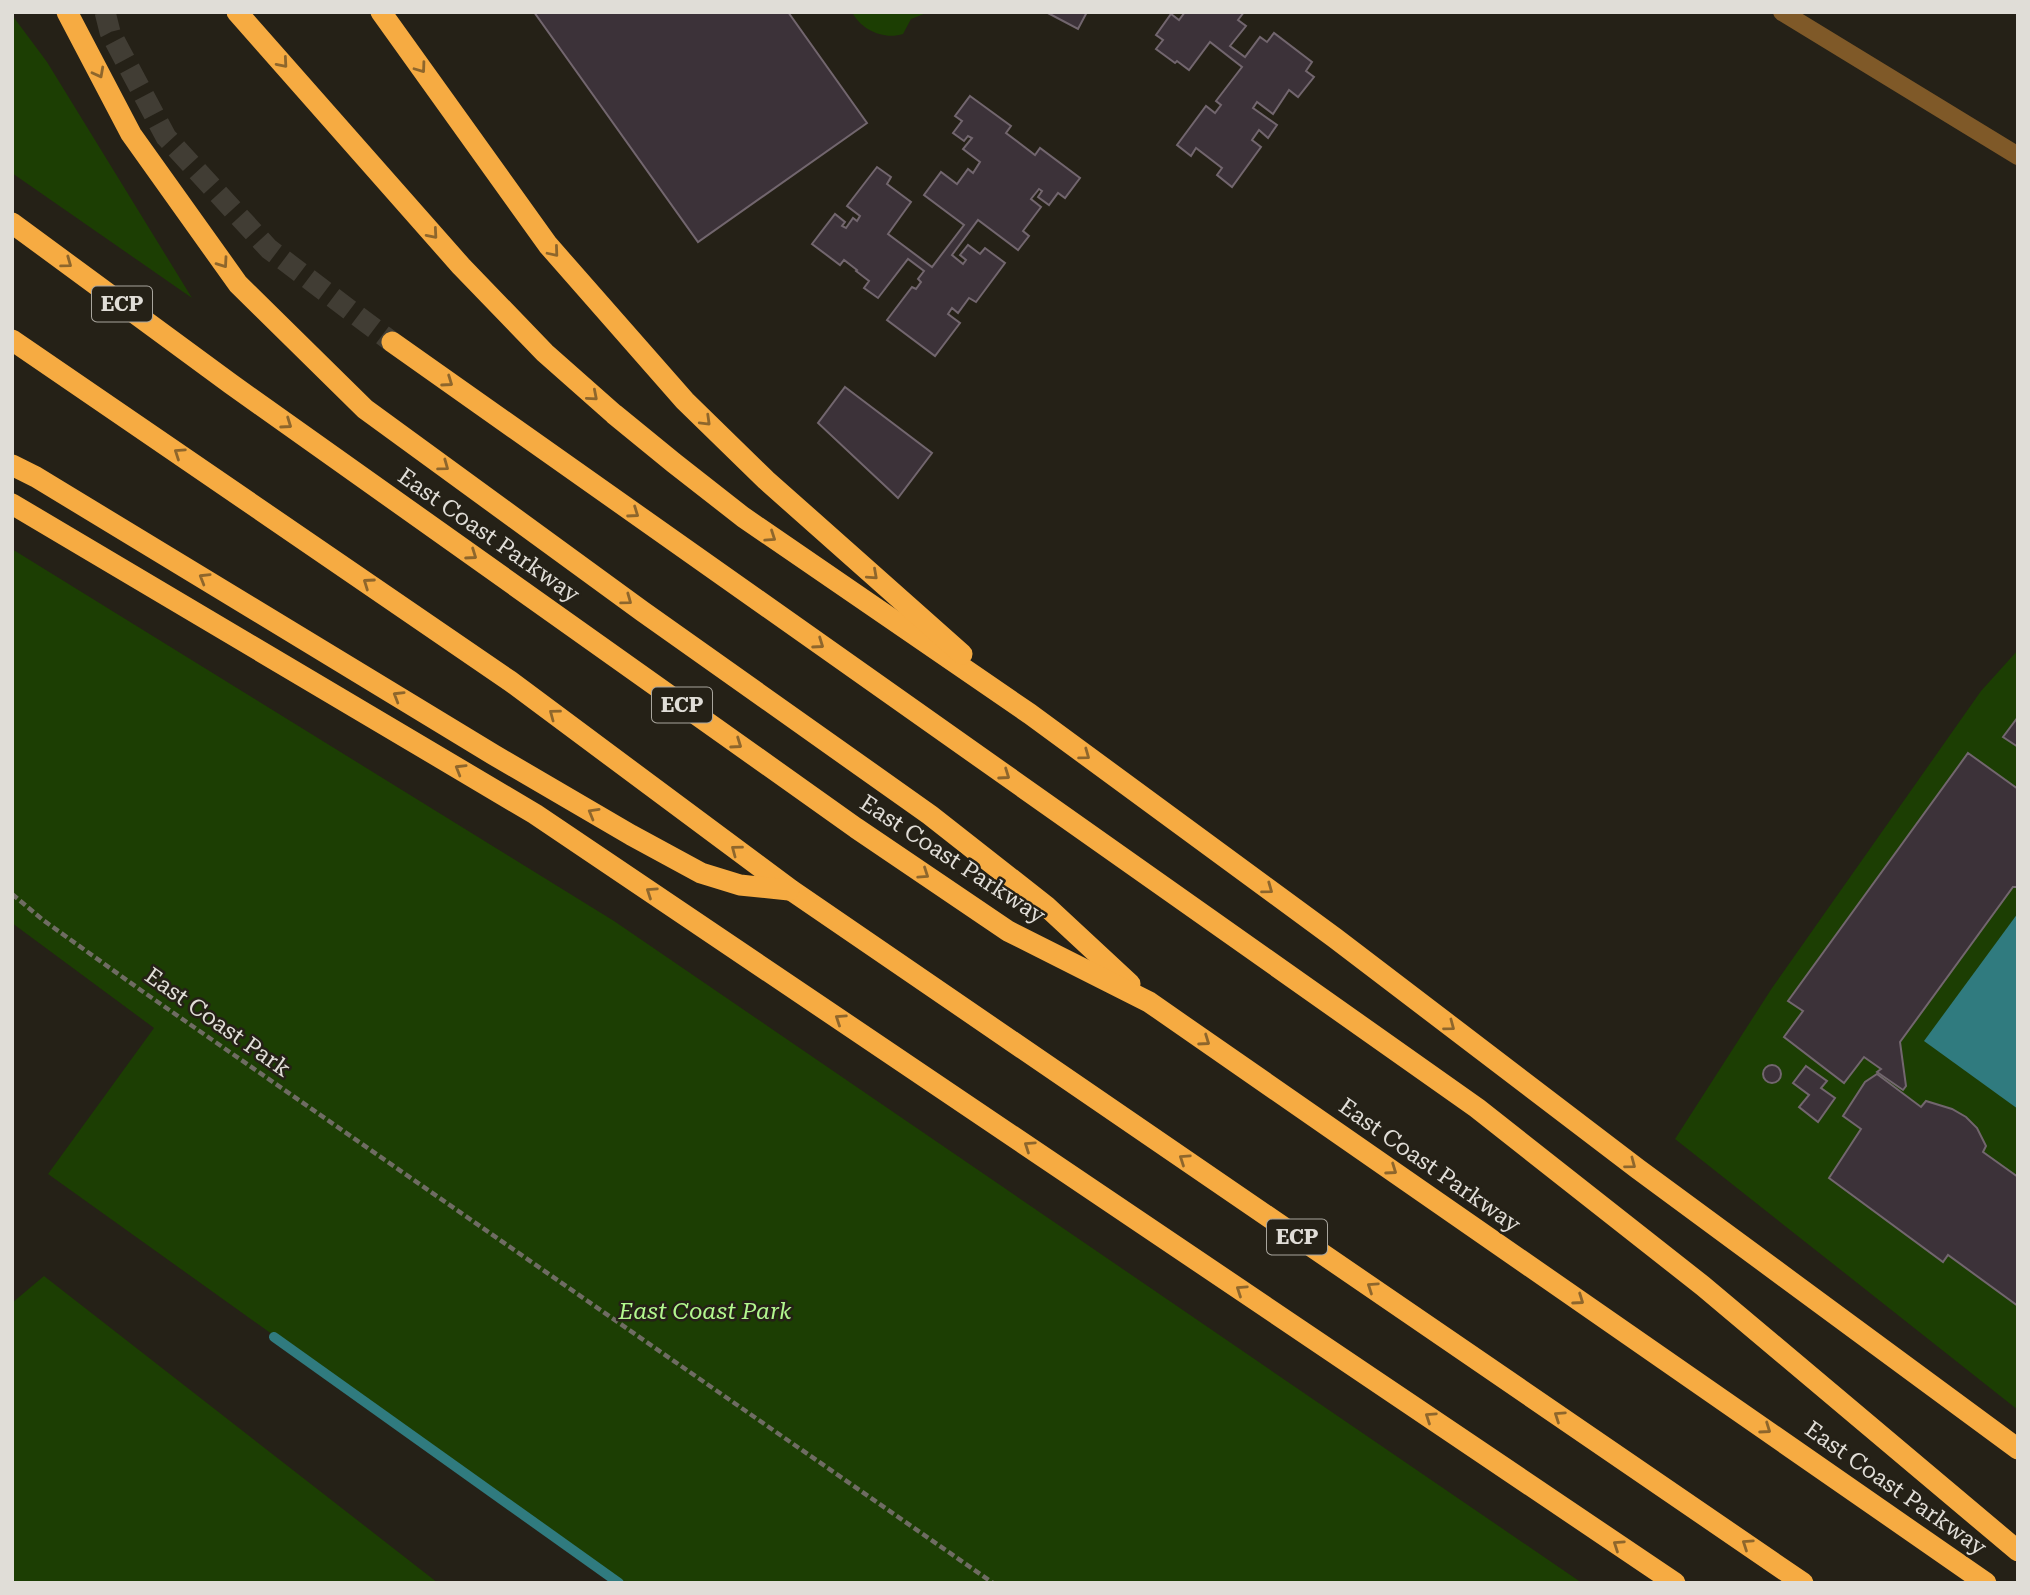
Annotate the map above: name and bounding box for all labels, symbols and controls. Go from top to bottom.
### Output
one-way arrow [275,55,287,68]
one-way arrow [412,60,425,73]
one-way arrow [91,65,104,78]
one-way arrow [425,226,437,239]
one-way arrow [546,244,558,257]
one-way arrow [59,255,72,268]
one-way arrow [215,255,227,268]
road number: ECP [92,286,152,322]
one-way arrow [440,374,453,386]
one-way arrow [585,388,598,400]
one-way arrow [697,413,710,426]
one-way arrow [279,415,292,428]
one-way arrow [174,449,187,462]
one-way arrow [436,458,449,470]
street label: East Coast Parkway [393,463,585,609]
one-way arrow [626,505,639,518]
one-way arrow [763,529,776,541]
one-way arrow [464,547,477,560]
one-way arrow [865,567,878,579]
one-way arrow [198,573,211,586]
one-way arrow [363,579,376,591]
one-way arrow [619,592,632,605]
one-way arrow [811,636,824,648]
road number: ECP [652,688,712,722]
one-way arrow [393,692,406,705]
one-way arrow [549,709,562,722]
one-way arrow [729,736,742,748]
one-way arrow [1077,746,1090,759]
one-way arrow [455,764,468,777]
one-way arrow [997,767,1010,779]
street label: East Coast Parkway [855,789,1051,930]
one-way arrow [588,808,601,821]
one-way arrow [731,845,744,858]
one-way arrow [916,866,929,878]
one-way arrow [1260,881,1273,894]
one-way arrow [646,887,659,900]
street label: East Coast Park [140,962,296,1083]
one-way arrow [835,1015,848,1027]
one-way arrow [1442,1018,1455,1031]
one-way arrow [1197,1033,1210,1045]
street label: East Coast Parkway [1334,1093,1526,1239]
one-way arrow [1024,1142,1037,1155]
one-way arrow [1179,1155,1192,1167]
one-way arrow [1623,1156,1636,1168]
one-way arrow [1384,1162,1397,1174]
road number: ECP [1267,1220,1327,1254]
one-way arrow [1366,1283,1379,1296]
one-way arrow [1236,1286,1249,1298]
one-way arrow [1571,1292,1584,1304]
park label: East Coast Park [617,1298,792,1325]
one-way arrow [1424,1412,1437,1425]
one-way arrow [1554,1412,1567,1424]
street label: East Coast Parkway [1800,1416,1992,1562]
one-way arrow [1758,1421,1771,1433]
one-way arrow [1613,1540,1626,1553]
one-way arrow [1742,1540,1755,1552]

